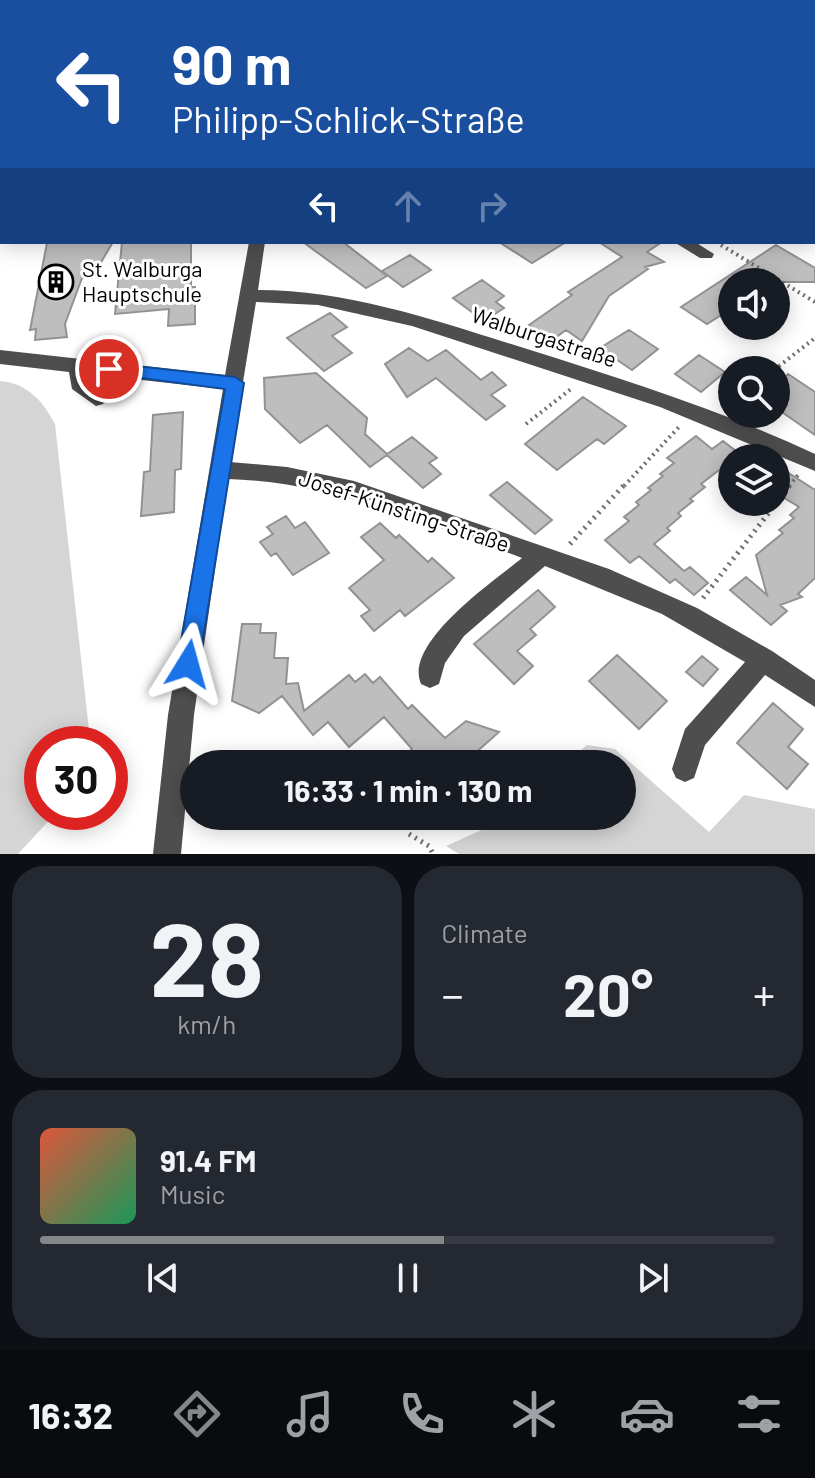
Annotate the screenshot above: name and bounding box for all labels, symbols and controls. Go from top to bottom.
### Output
text: 90 m [172,29,292,96]
icon: left [40,32,144,136]
text: Philipp-Schlick-Straße [172,97,525,140]
icon: left [302,184,346,228]
icon: ahead [386,184,430,228]
icon: right [470,184,514,228]
place label: St. Walburga Hauptschule [82,255,203,306]
building icon: St. Walburga Hauptschule [37,263,75,301]
map controls [718,268,790,516]
button: sound [718,268,790,340]
street label: Walburgastraße [469,300,620,372]
pin [75,335,143,403]
icon: arrive [87,347,131,391]
button: search [718,356,790,428]
button: layers [718,444,790,516]
street label: Josef-Künsting-Straße [296,464,513,556]
position arrow [146,622,230,706]
speed limit sign: 30 [24,726,128,830]
text: 16:33 · 1 min · 130 m [284,772,532,808]
text: 28 [149,893,264,1018]
text: Climate [442,917,528,948]
text: 20° [563,957,653,1029]
text: − [442,967,464,1020]
text: + [753,967,775,1020]
text: km/h [177,1008,236,1039]
text: 91.4 FM [160,1142,256,1178]
text: Music [160,1178,225,1209]
icon: previous [141,1256,185,1300]
icon: pause [386,1256,430,1300]
icon: next [631,1256,675,1300]
icon: directions [169,1386,225,1442]
icon: music [282,1386,338,1442]
icon: phone [394,1386,450,1442]
icon: climate [506,1386,562,1442]
icon: car [619,1386,675,1442]
icon: filters [731,1386,787,1442]
text: 16:32 [28,1393,113,1436]

